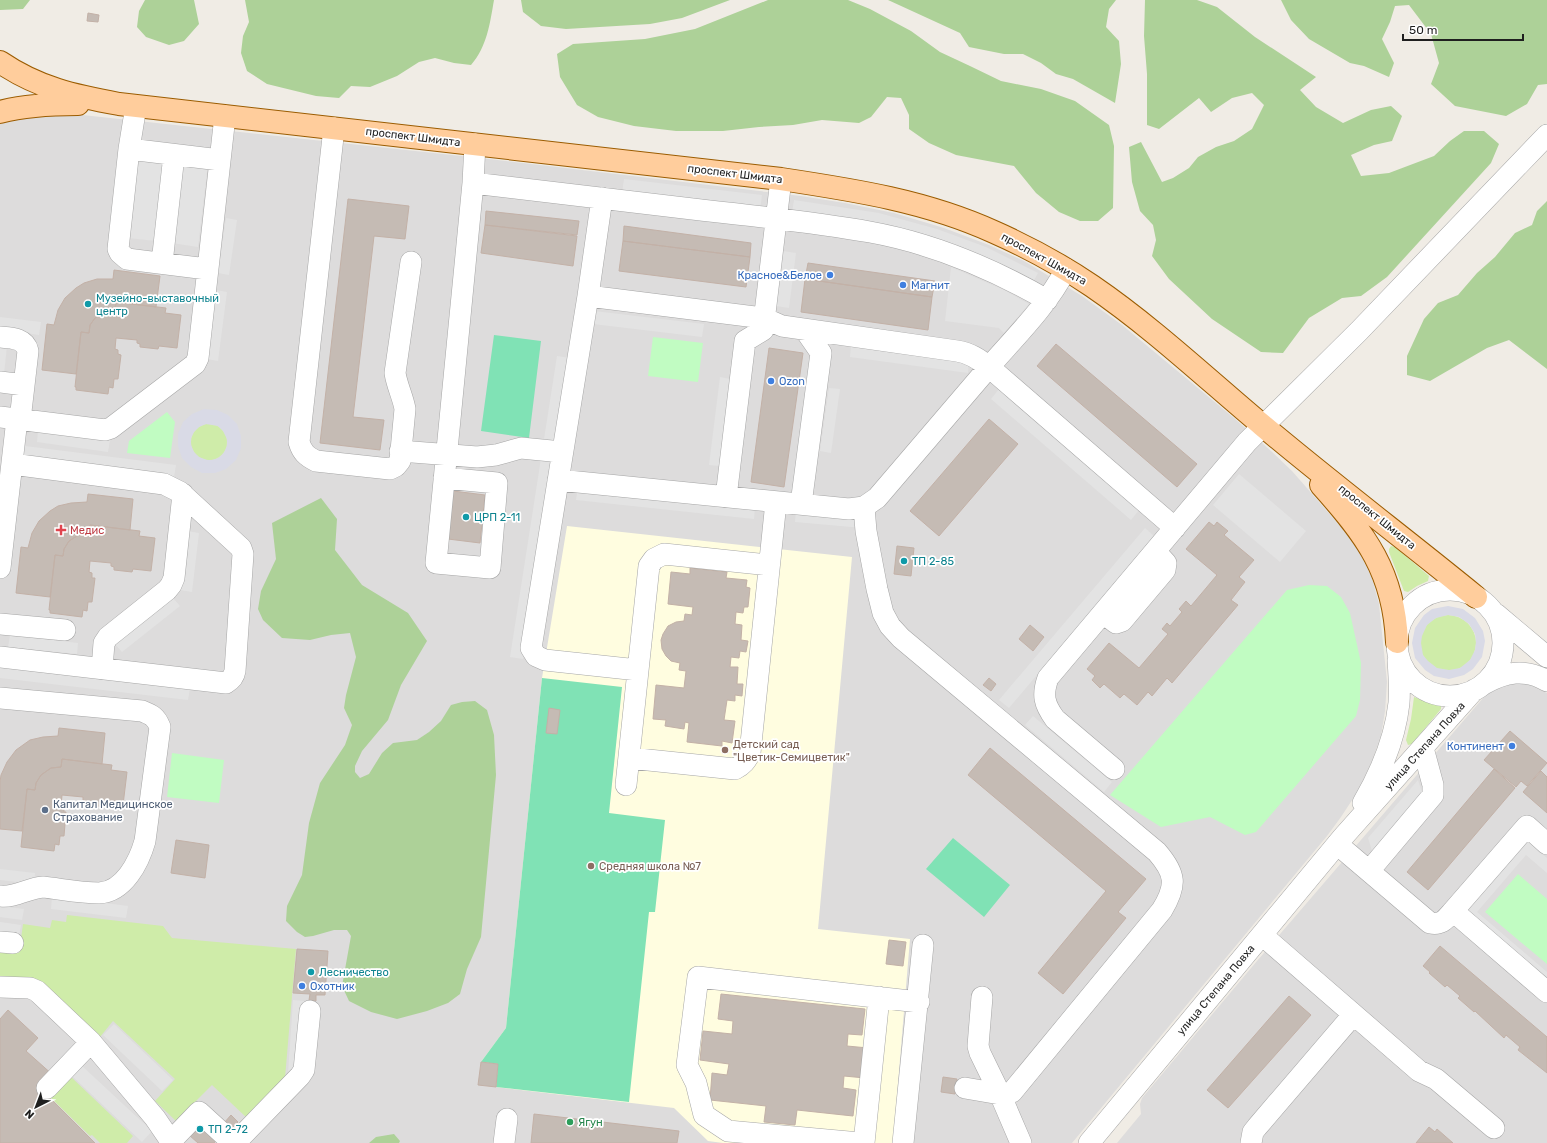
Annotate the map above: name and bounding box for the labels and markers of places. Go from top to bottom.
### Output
place label: Красное&Белое [737,269,822,282]
marker: Красное&Белое [825,270,835,280]
place label: Магнит [911,279,950,292]
marker: Магнит [898,280,908,290]
place label: Музейно-выставочный центр [96,292,219,318]
marker: Музейно-выставочный центр [83,299,93,309]
place label: Ozon [779,375,805,388]
marker: Ozon [766,376,776,386]
place label: ЦРП 2-11 [474,511,520,524]
marker: ЦРП 2-11 [461,512,471,522]
marker: Медис [55,524,67,536]
place label: Медис [70,524,104,537]
place label: ТП 2-85 [912,555,954,568]
marker: ТП 2-85 [899,556,909,566]
place label: Детский сад "Цветик-Семицветик" [733,738,850,764]
place label: Континент [1447,740,1504,753]
marker: Континент [1507,741,1517,751]
marker: Детский сад "Цветик-Семицветик" [720,745,730,755]
place label: Капитал Медицинское Страхование [53,798,173,824]
marker: Капитал Медицинское Страхование [40,805,50,815]
place label: Средняя школа №7 [599,860,701,873]
marker: Средняя школа №7 [586,861,596,871]
place label: Лесничество [319,966,389,979]
marker: Лесничество [306,967,316,977]
place label: Охотник [310,980,355,993]
marker: Охотник [297,981,307,991]
place label: Ягун [578,1116,603,1129]
marker: Ягун [565,1117,575,1127]
place label: ТП 2-72 [208,1123,248,1136]
marker: ТП 2-72 [195,1124,205,1134]

